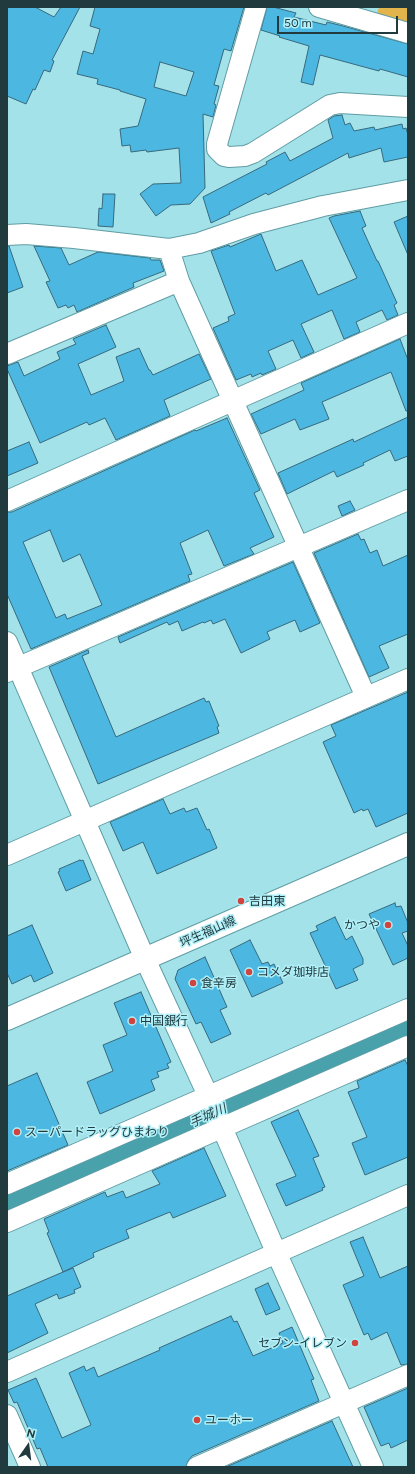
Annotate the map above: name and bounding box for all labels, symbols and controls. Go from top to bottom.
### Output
scale bar [279,8,400,34]
text: 50 m [284,16,312,30]
place label: 吉田東 [249,894,285,908]
marker: 吉田東 [236,896,246,906]
street label: 坪生福山線 [178,913,238,951]
place label: かつや [344,918,380,932]
marker: かつや [383,920,393,930]
place label: コメダ珈琲店 [257,965,329,979]
marker: コメダ珈琲店 [244,967,254,977]
place label: 食辛房 [201,976,237,990]
marker: 食辛房 [188,978,198,988]
place label: 中国銀行 [140,1014,188,1028]
marker: 中国銀行 [127,1016,137,1026]
water label: 手城川 [187,1101,229,1131]
place label: スーパードラッグひまわり [25,1125,169,1139]
marker: スーパードラッグひまわり [12,1127,22,1137]
place label: セブン-イレブン [258,1336,347,1350]
marker: セブン-イレブン [350,1338,360,1348]
place label: ユーホー [205,1413,253,1427]
marker: ユーホー [192,1415,202,1425]
north arrow [8,1426,48,1466]
text: N [25,1427,37,1441]

